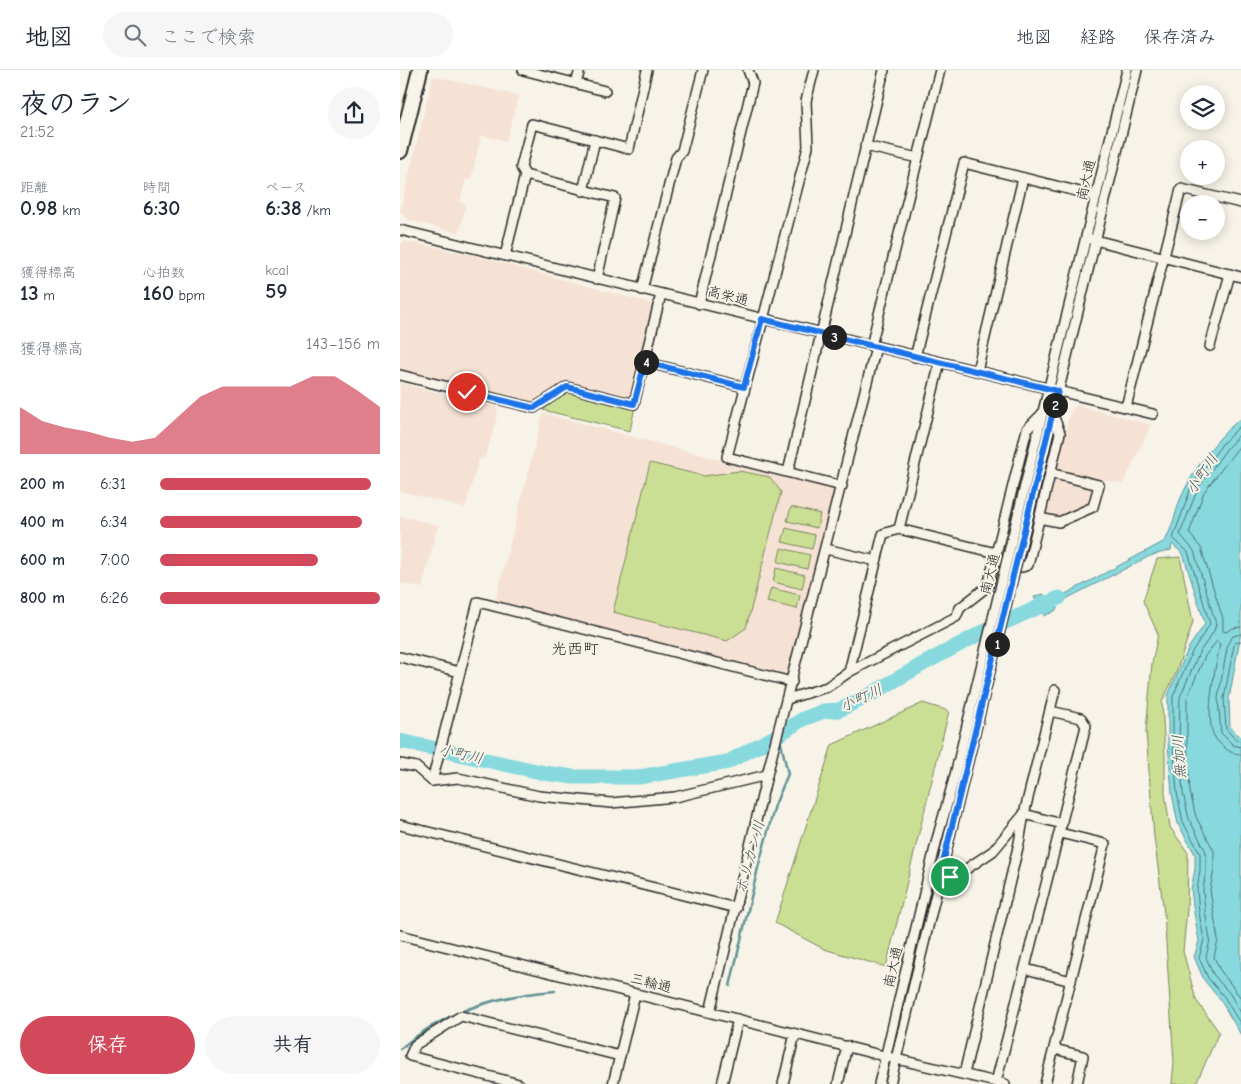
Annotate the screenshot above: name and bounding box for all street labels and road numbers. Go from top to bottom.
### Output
street label: 南大通 [1073,158,1099,202]
street label: 高栄通 [706,283,750,309]
street label: 南大通 [977,552,1003,596]
street label: 南大通 [880,945,906,989]
street label: 三輪通 [629,970,673,996]

